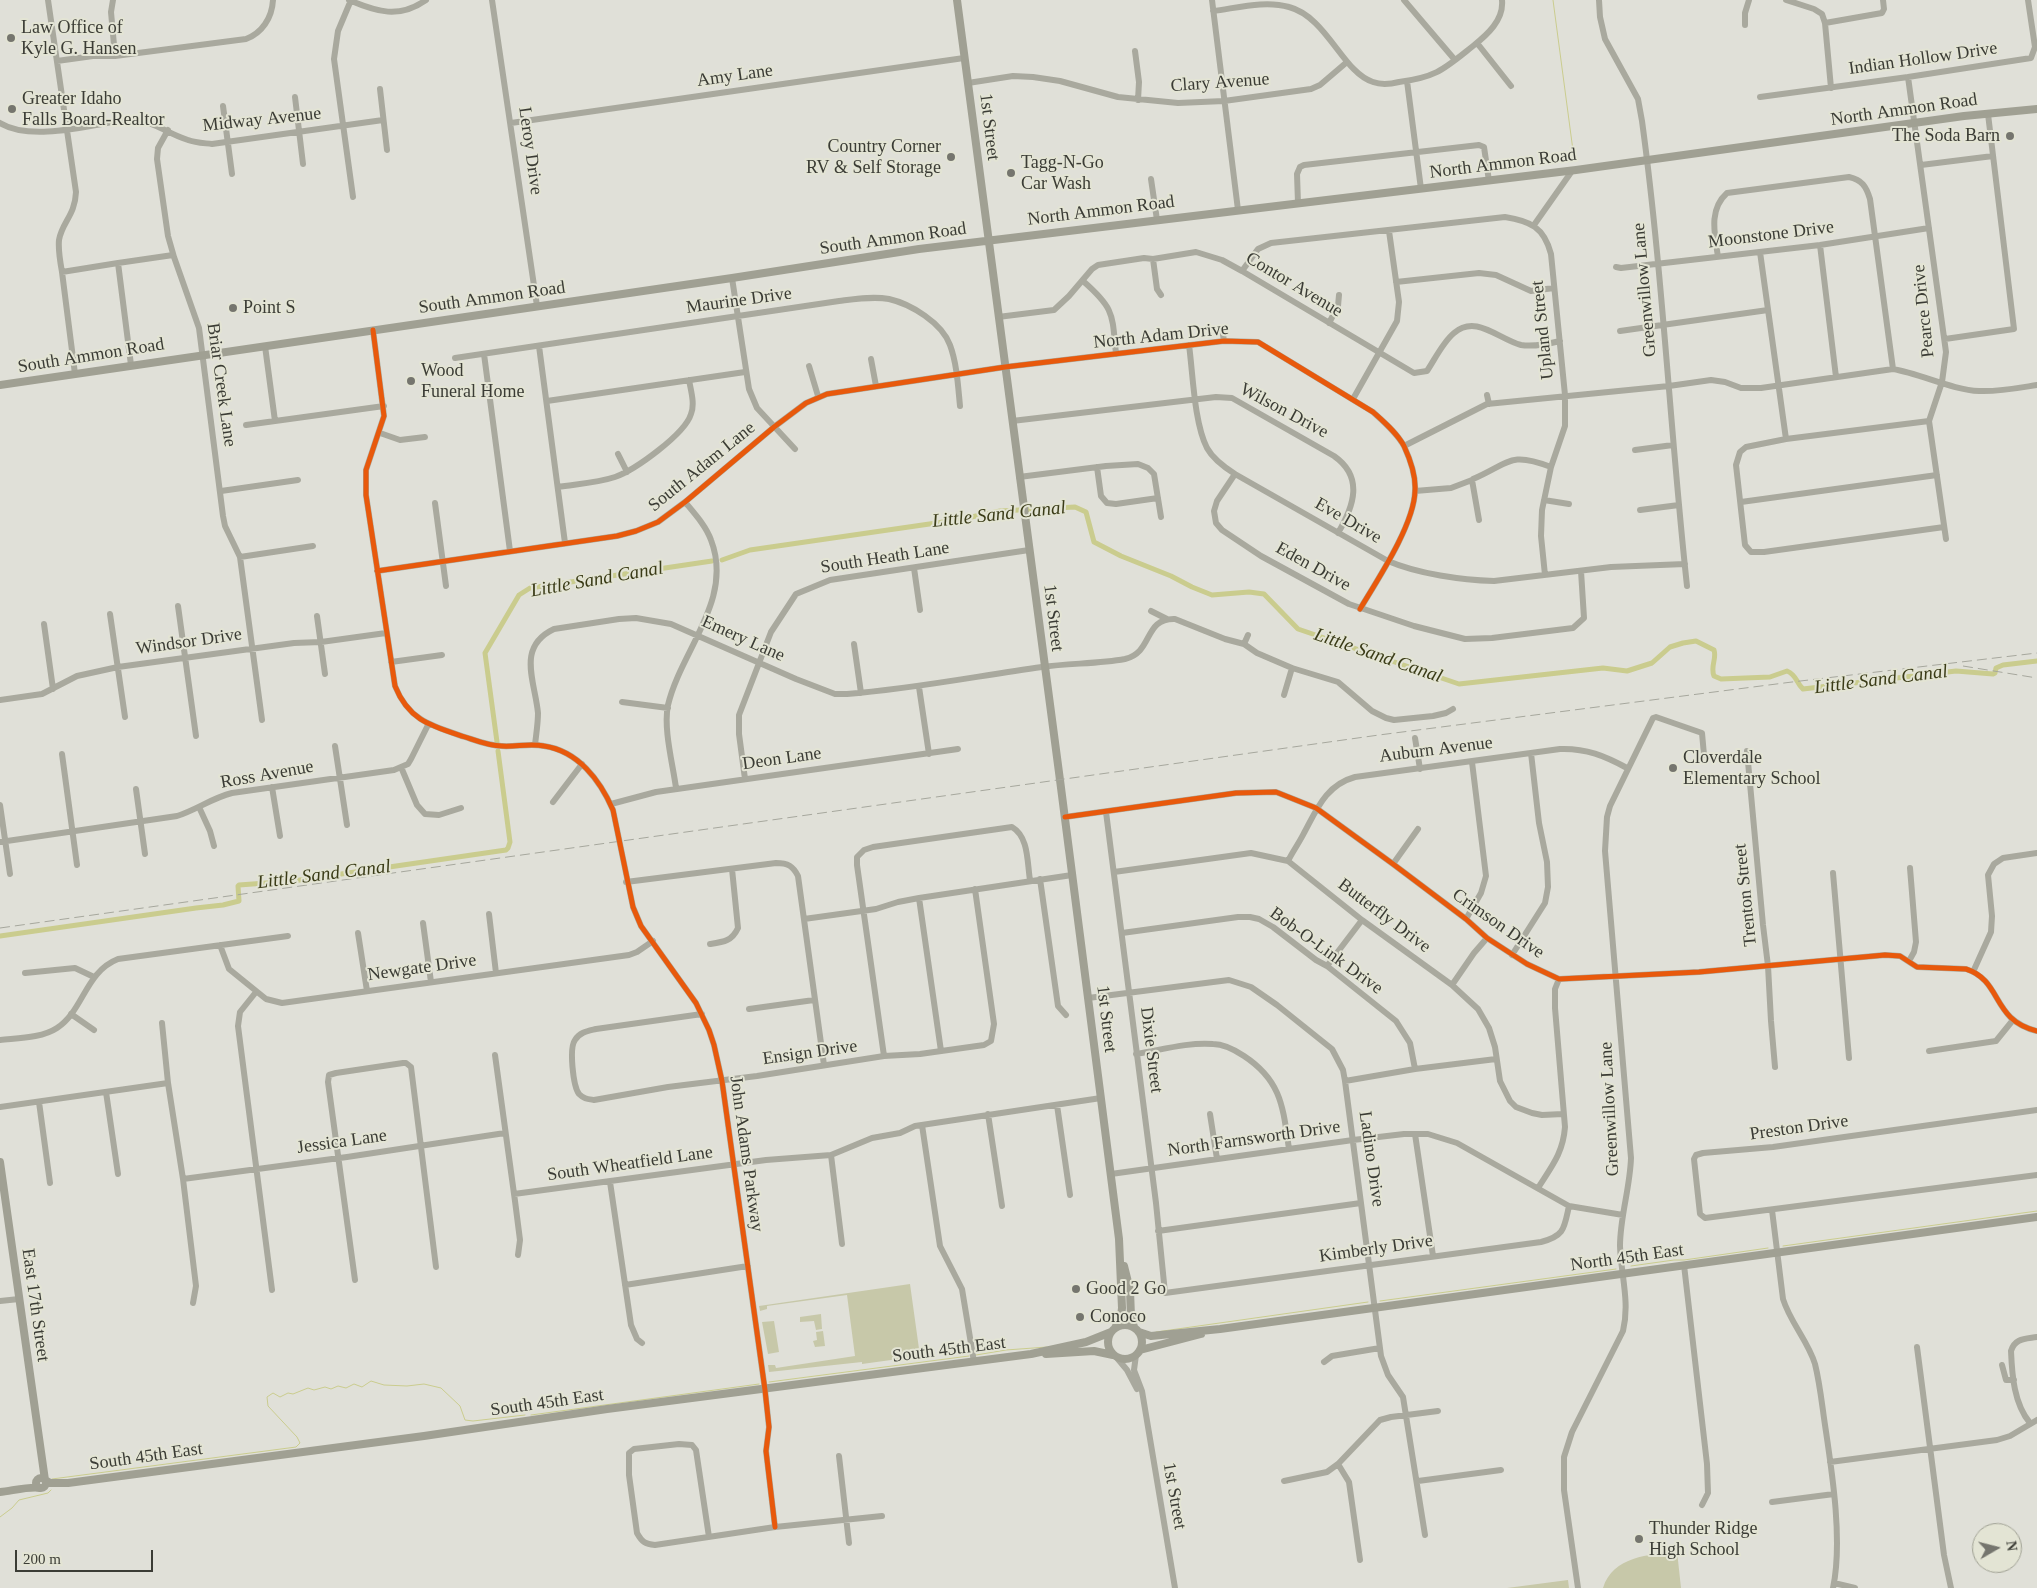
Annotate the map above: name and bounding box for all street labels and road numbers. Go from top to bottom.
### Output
street label: Indian Hollow Drive [1847,38,1999,80]
street label: Amy Lane [696,60,774,92]
street label: Clary Avenue [1170,69,1270,97]
street label: North Ammon Road [1829,89,1979,131]
street label: 1st Street [974,92,1004,162]
street label: Midway Avenue [202,103,322,137]
street label: Leroy Drive [513,106,547,196]
street label: North Ammon Road [1428,144,1578,184]
street label: North Ammon Road [1026,191,1176,231]
street label: Moonstone Drive [1707,217,1835,253]
street label: South Ammon Road [818,218,968,260]
street label: Greenwillow Lane [1628,222,1662,358]
street label: Contor Avenue [1242,248,1346,322]
street label: Pearce Drive [1908,263,1940,359]
street label: South Ammon Road [417,277,567,319]
street label: Upland Street [1527,279,1559,381]
street label: Maurine Drive [685,283,793,319]
street label: North Adam Drive [1092,318,1230,354]
street label: Briar Creek Lane [202,322,240,448]
street label: South Ammon Road [16,334,166,378]
street label: Wilson Drive [1236,379,1332,443]
street label: South Adam Lane [644,417,760,517]
street label: Eve Drive [1311,493,1385,549]
street label: South Heath Lane [819,537,951,579]
street label: Eden Drive [1272,538,1354,596]
street label: 1st Street [1038,583,1068,653]
street label: Emery Lane [698,611,788,667]
street label: Windsor Drive [135,624,243,660]
street label: Auburn Avenue [1378,732,1494,768]
street label: Deon Lane [741,743,823,775]
street label: Ross Avenue [219,756,315,794]
street label: Trenton Street [1730,843,1762,947]
street label: Butterfly Drive [1333,874,1435,958]
street label: Crimson Drive [1448,884,1548,964]
street label: Bob-O-Link Drive [1265,903,1387,999]
street label: Newgate Drive [366,950,478,986]
street label: 1st Street [1091,984,1121,1054]
street label: Dixie Street [1135,1006,1167,1094]
street label: Ensign Drive [761,1036,859,1070]
street label: Greenwillow Lane [1596,1041,1624,1177]
street label: John Adams Parkway [724,1075,768,1233]
street label: Ladino Drive [1354,1110,1388,1208]
street label: Preston Drive [1748,1110,1850,1146]
street label: North Farnsworth Drive [1166,1116,1342,1162]
street label: Jessica Lane [296,1125,388,1159]
street label: South Wheatfield Lane [546,1142,714,1186]
street label: Kimberly Drive [1318,1230,1434,1268]
street label: North 45th East [1569,1239,1685,1277]
street label: East 17th Street [16,1247,54,1363]
street label: South 45th East [891,1332,1007,1368]
street label: South 45th East [489,1384,605,1422]
street label: South 45th East [88,1438,204,1476]
street label: 1st Street [1158,1461,1190,1531]

